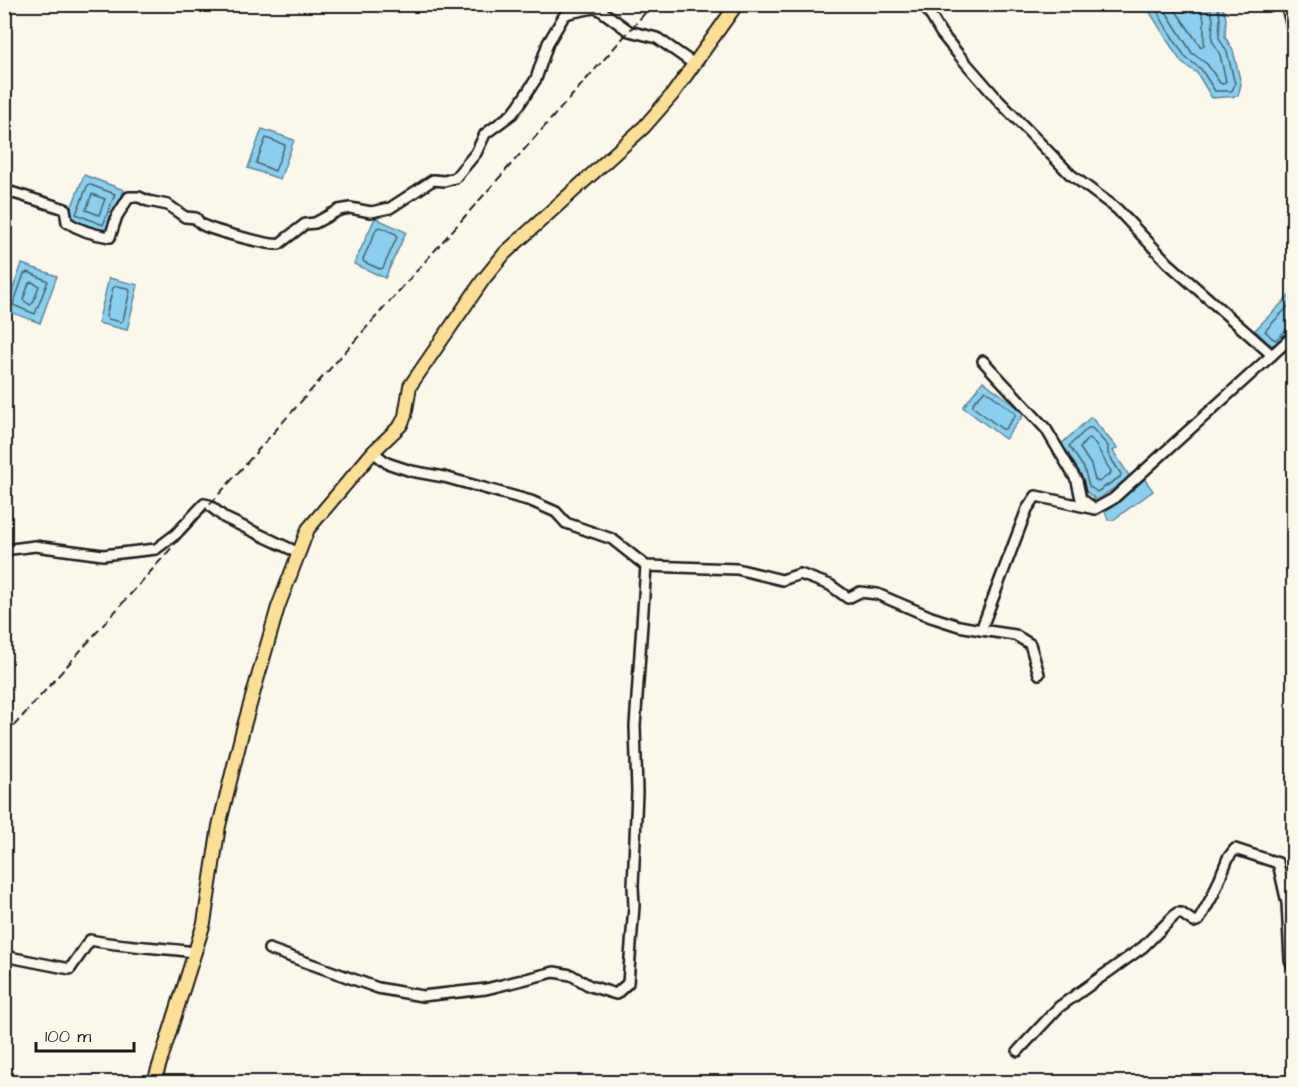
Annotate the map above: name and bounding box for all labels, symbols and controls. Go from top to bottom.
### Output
scale bar [36,1015,134,1053]
text: 100 m [45,1024,91,1049]

